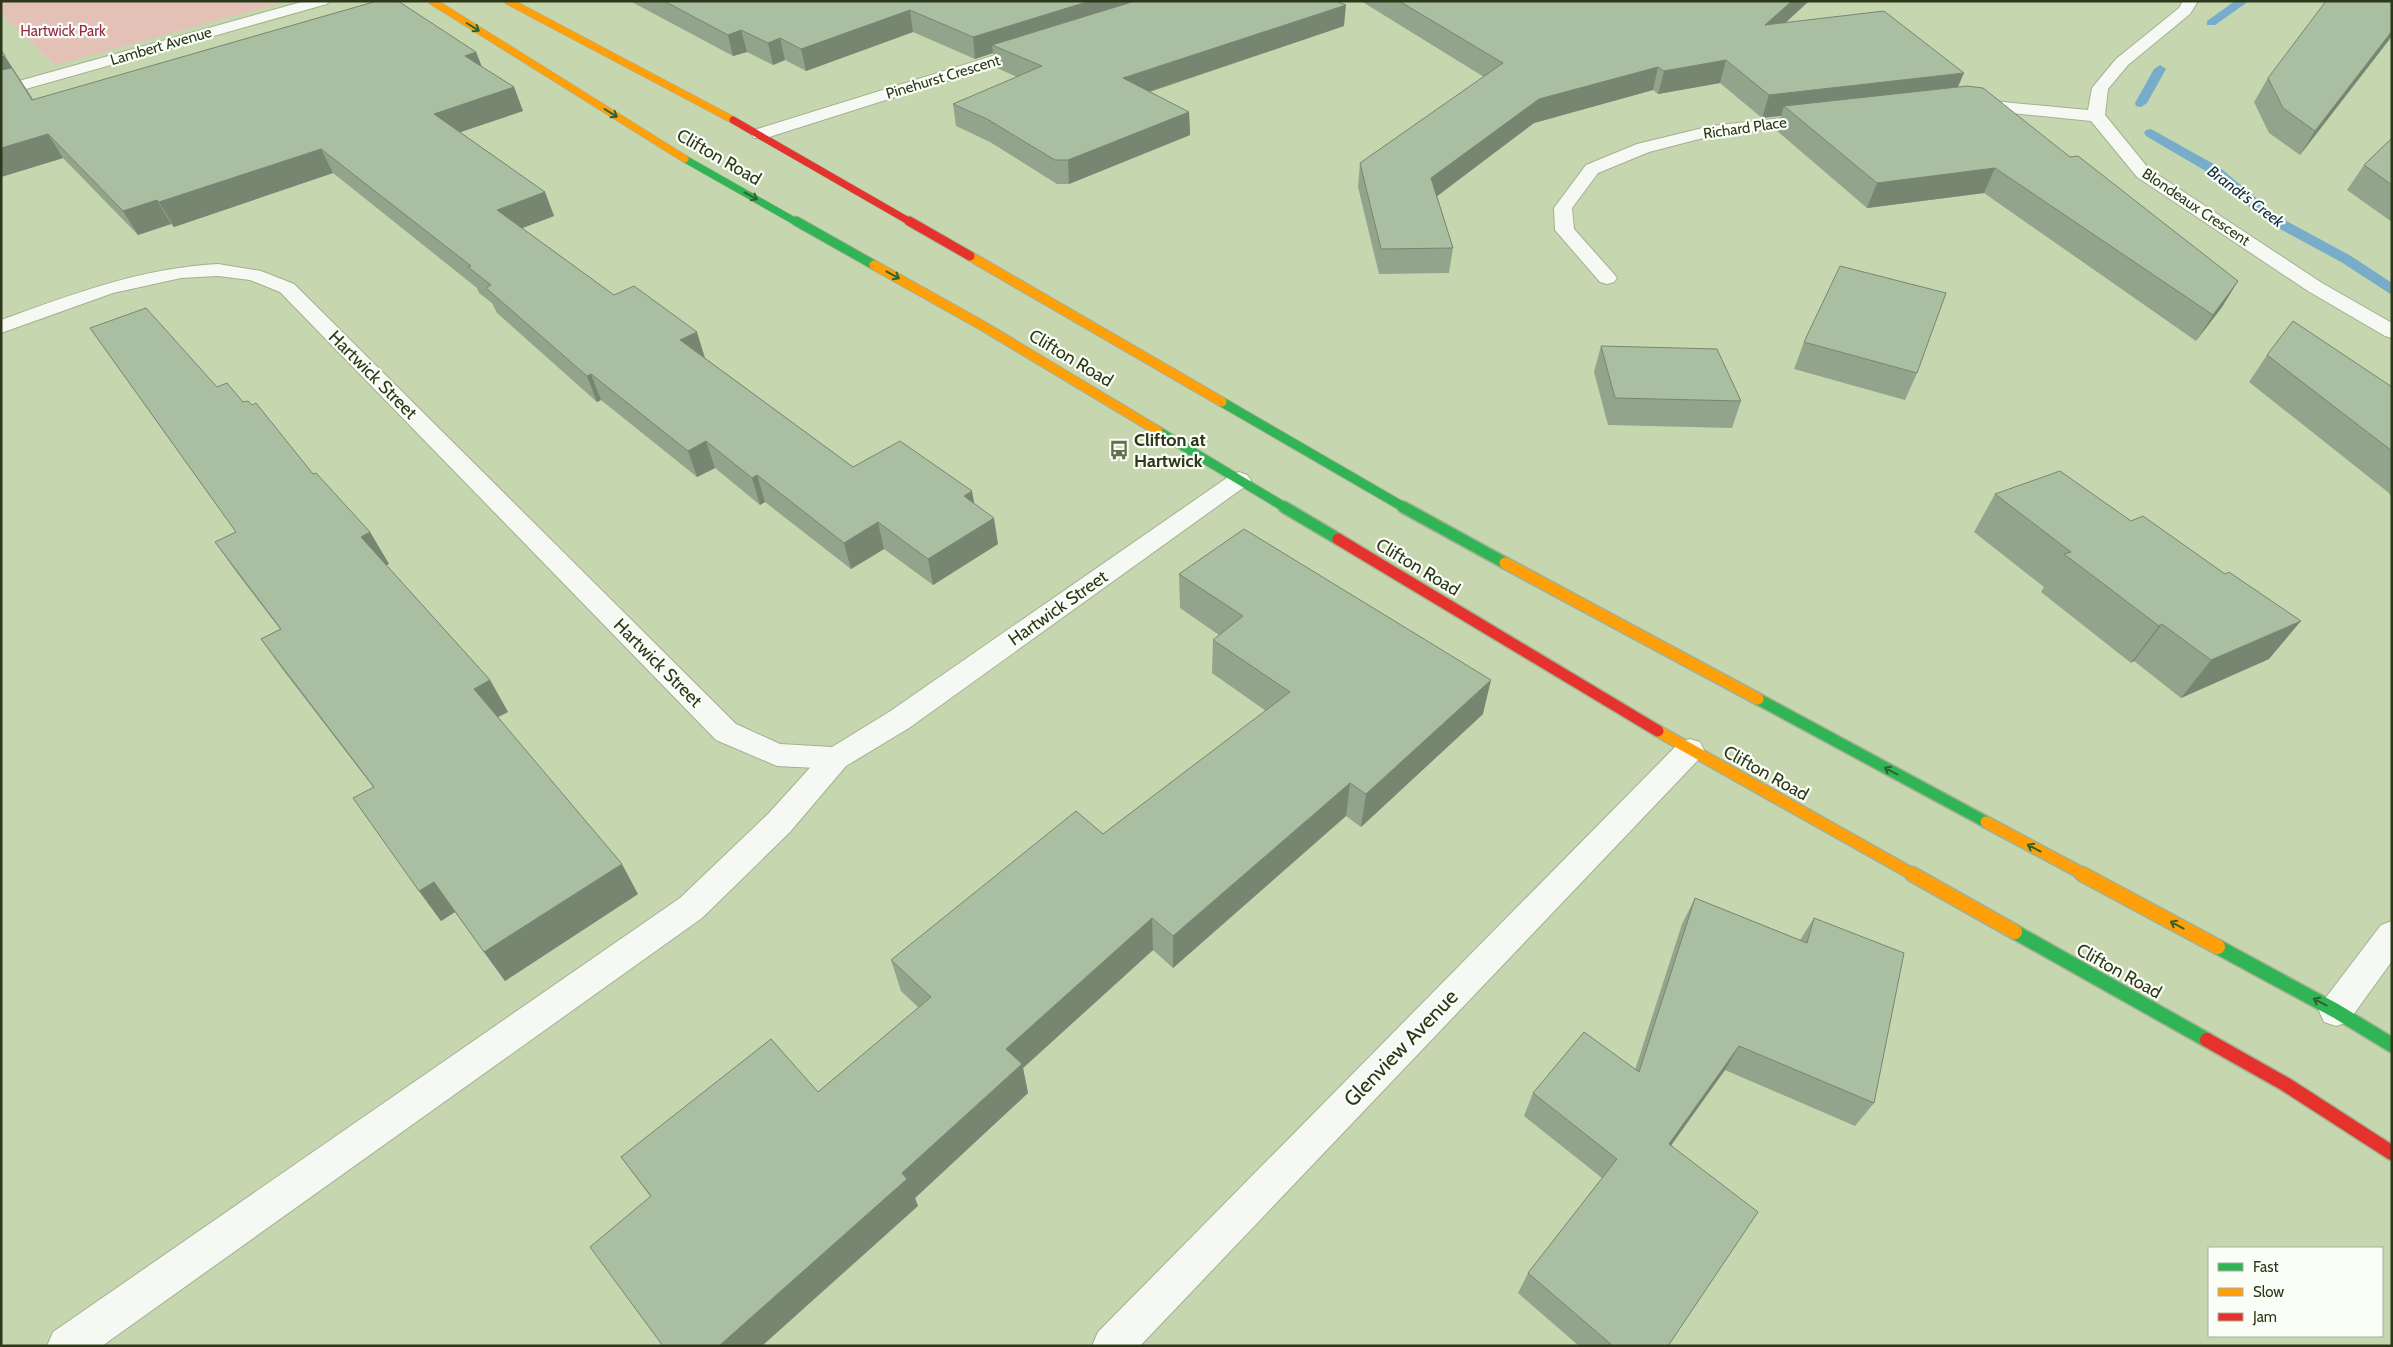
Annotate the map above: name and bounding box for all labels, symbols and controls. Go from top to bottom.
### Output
park label: Hartwick Park [20,22,106,40]
one-way arrow [466,22,480,32]
street label: Lambert Avenue [108,23,214,69]
street label: Pinehurst Crescent [884,51,1002,103]
one-way arrow [604,108,618,118]
street label: Richard Place [1702,113,1788,143]
street label: Clifton Road [673,124,765,190]
water label: Brandt's Creek [2204,162,2289,232]
street label: Blondeaux Crescent [2139,164,2253,250]
one-way arrow [744,191,759,201]
one-way arrow [885,271,900,280]
street label: Clifton Road [1025,324,1117,392]
street label: Hartwick Street [324,326,422,424]
place label: Clifton at Hartwick [1134,429,1206,472]
bus stop icon: Clifton at Hartwick [1108,439,1130,461]
street label: Clifton Road [1372,533,1464,601]
street label: Hartwick Street [1004,566,1112,650]
street label: Hartwick Street [609,614,707,712]
street label: Clifton Road [1719,741,1813,805]
one-way arrow [1884,765,1898,775]
one-way arrow [2026,843,2041,853]
one-way arrow [2170,920,2185,929]
street label: Clifton Road [2072,939,2166,1003]
street label: Glenview Avenue [1338,984,1463,1111]
one-way arrow [2313,997,2328,1006]
legend [2208,1247,2383,1337]
text: Fast [2253,1258,2278,1276]
text: Slow [2253,1283,2284,1301]
text: Jam [2252,1308,2277,1326]

